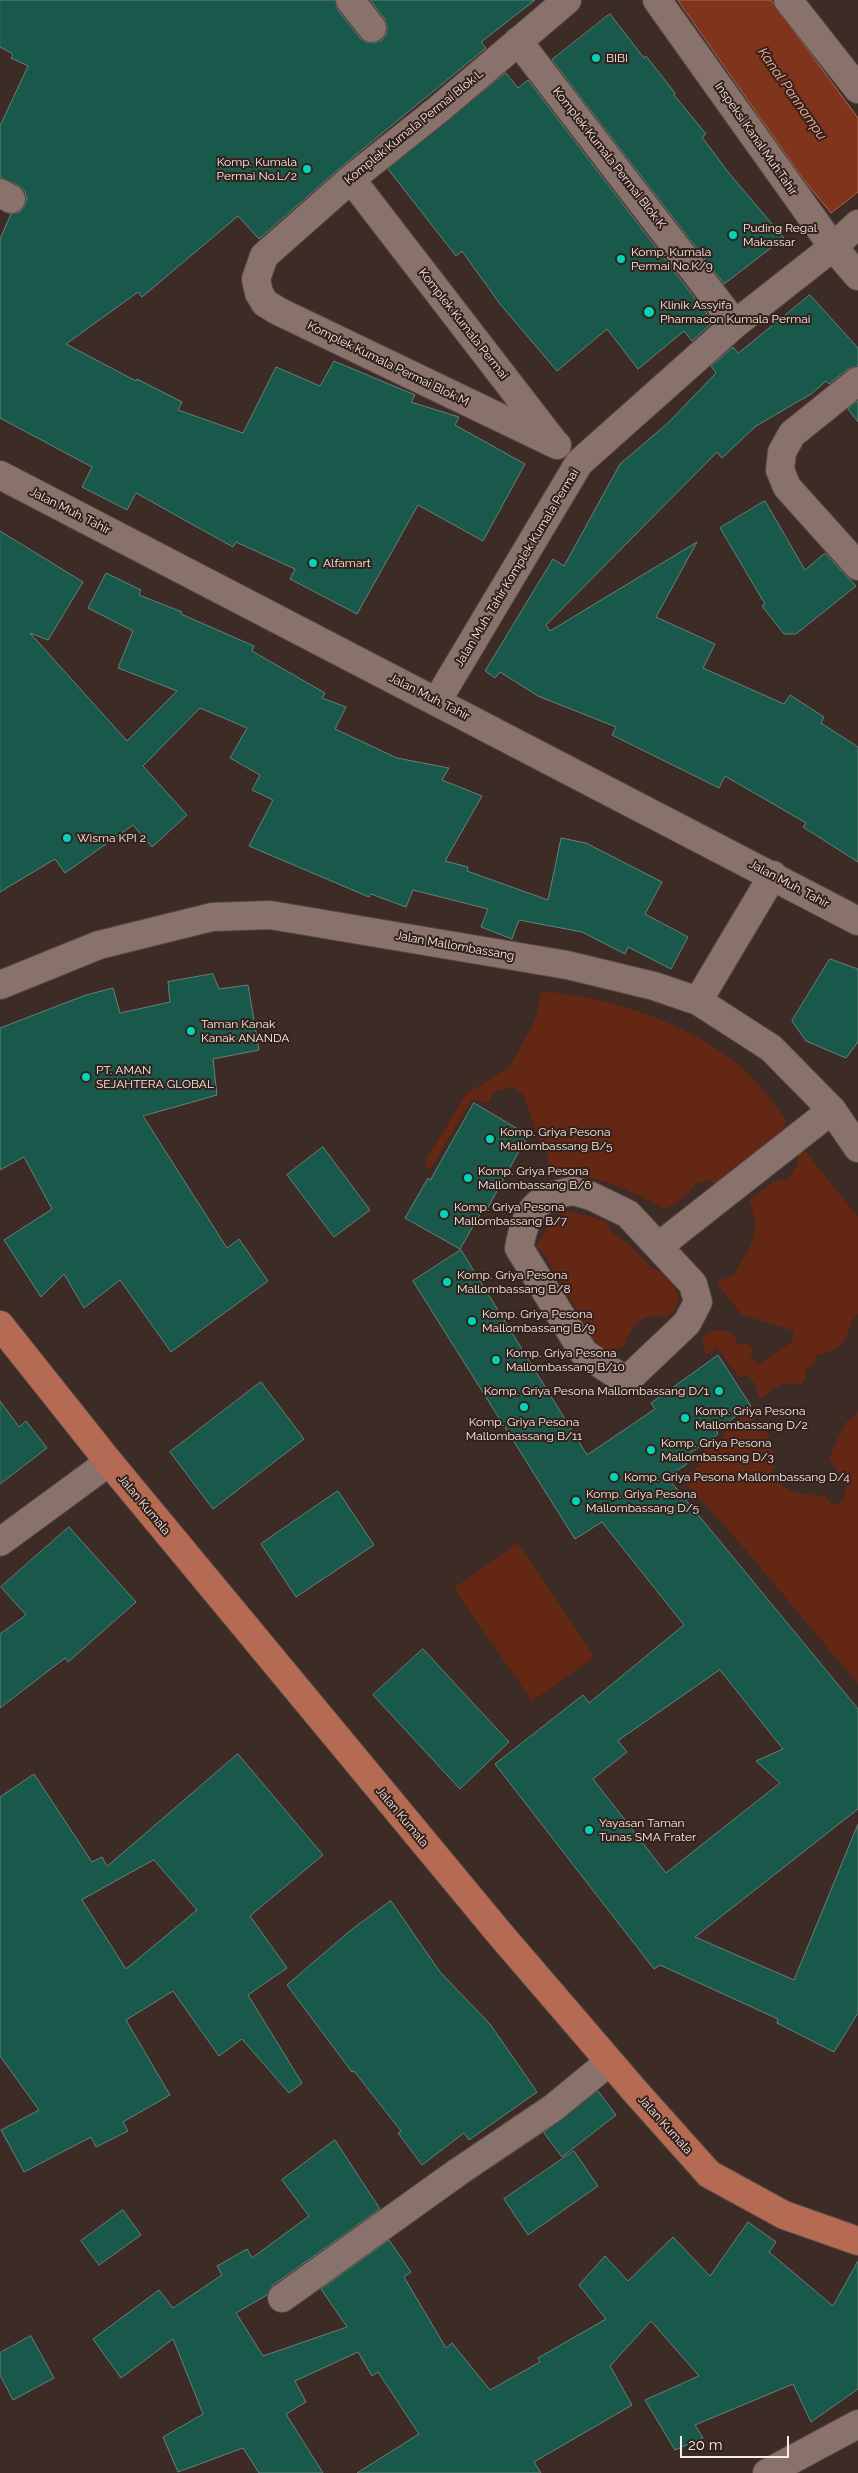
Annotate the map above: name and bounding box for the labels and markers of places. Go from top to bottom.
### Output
place label: BIBI [606,51,628,65]
marker: BIBI [590,52,602,64]
place label: Komp. Kumala Permai No.L/2 [217,155,297,183]
marker: Komp. Kumala Permai No.L/2 [301,163,313,175]
place label: Puding Regal Makassar [743,221,817,249]
marker: Puding Regal Makassar [727,229,739,241]
place label: Komp. Kumala Permai No.K/9 [631,245,713,273]
marker: Komp. Kumala Permai No.K/9 [615,253,627,265]
place label: Klinik Assyifa Pharmacon Kumala Permai [660,298,810,326]
marker: Klinik Assyifa Pharmacon Kumala Permai [642,305,656,319]
place label: Alfamart [323,556,371,570]
marker: Alfamart [307,557,319,569]
place label: Wisma KPI 2 [77,831,146,845]
marker: Wisma KPI 2 [61,832,73,844]
place label: Taman Kanak Kanak ANANDA [201,1017,289,1045]
marker: Taman Kanak Kanak ANANDA [185,1025,197,1037]
place label: PT. AMAN SEJAHTERA GLOBAL [96,1063,214,1091]
marker: PT. AMAN SEJAHTERA GLOBAL [80,1071,92,1083]
place label: Komp. Griya Pesona Mallombassang B/5 [500,1125,613,1153]
marker: Komp. Griya Pesona Mallombassang B/5 [484,1133,496,1145]
place label: Komp. Griya Pesona Mallombassang B/6 [478,1164,592,1192]
marker: Komp. Griya Pesona Mallombassang B/6 [462,1172,474,1184]
place label: Komp. Griya Pesona Mallombassang B/7 [454,1200,567,1228]
marker: Komp. Griya Pesona Mallombassang B/7 [438,1208,450,1220]
place label: Komp. Griya Pesona Mallombassang B/8 [457,1268,571,1296]
marker: Komp. Griya Pesona Mallombassang B/8 [441,1276,453,1288]
place label: Komp. Griya Pesona Mallombassang B/9 [482,1307,595,1335]
marker: Komp. Griya Pesona Mallombassang B/9 [466,1315,478,1327]
place label: Komp. Griya Pesona Mallombassang B/10 [506,1346,625,1374]
marker: Komp. Griya Pesona Mallombassang B/10 [490,1354,502,1366]
place label: Komp. Griya Pesona Mallombassang D/1 [484,1384,709,1398]
marker: Komp. Griya Pesona Mallombassang D/1 [713,1385,725,1397]
marker: Komp. Griya Pesona Mallombassang B/11 [518,1401,530,1413]
place label: Komp. Griya Pesona Mallombassang D/2 [695,1404,808,1432]
marker: Komp. Griya Pesona Mallombassang D/2 [679,1412,691,1424]
place label: Komp. Griya Pesona Mallombassang B/11 [466,1415,582,1443]
place label: Komp. Griya Pesona Mallombassang D/3 [661,1436,774,1464]
marker: Komp. Griya Pesona Mallombassang D/3 [645,1444,657,1456]
place label: Komp. Griya Pesona Mallombassang D/4 [624,1470,850,1484]
marker: Komp. Griya Pesona Mallombassang D/4 [608,1471,620,1483]
place label: Komp. Griya Pesona Mallombassang D/5 [586,1487,699,1515]
marker: Komp. Griya Pesona Mallombassang D/5 [570,1495,582,1507]
place label: Yayasan Taman Tunas SMA Frater [599,1816,696,1844]
marker: Yayasan Taman Tunas SMA Frater [583,1824,595,1836]

